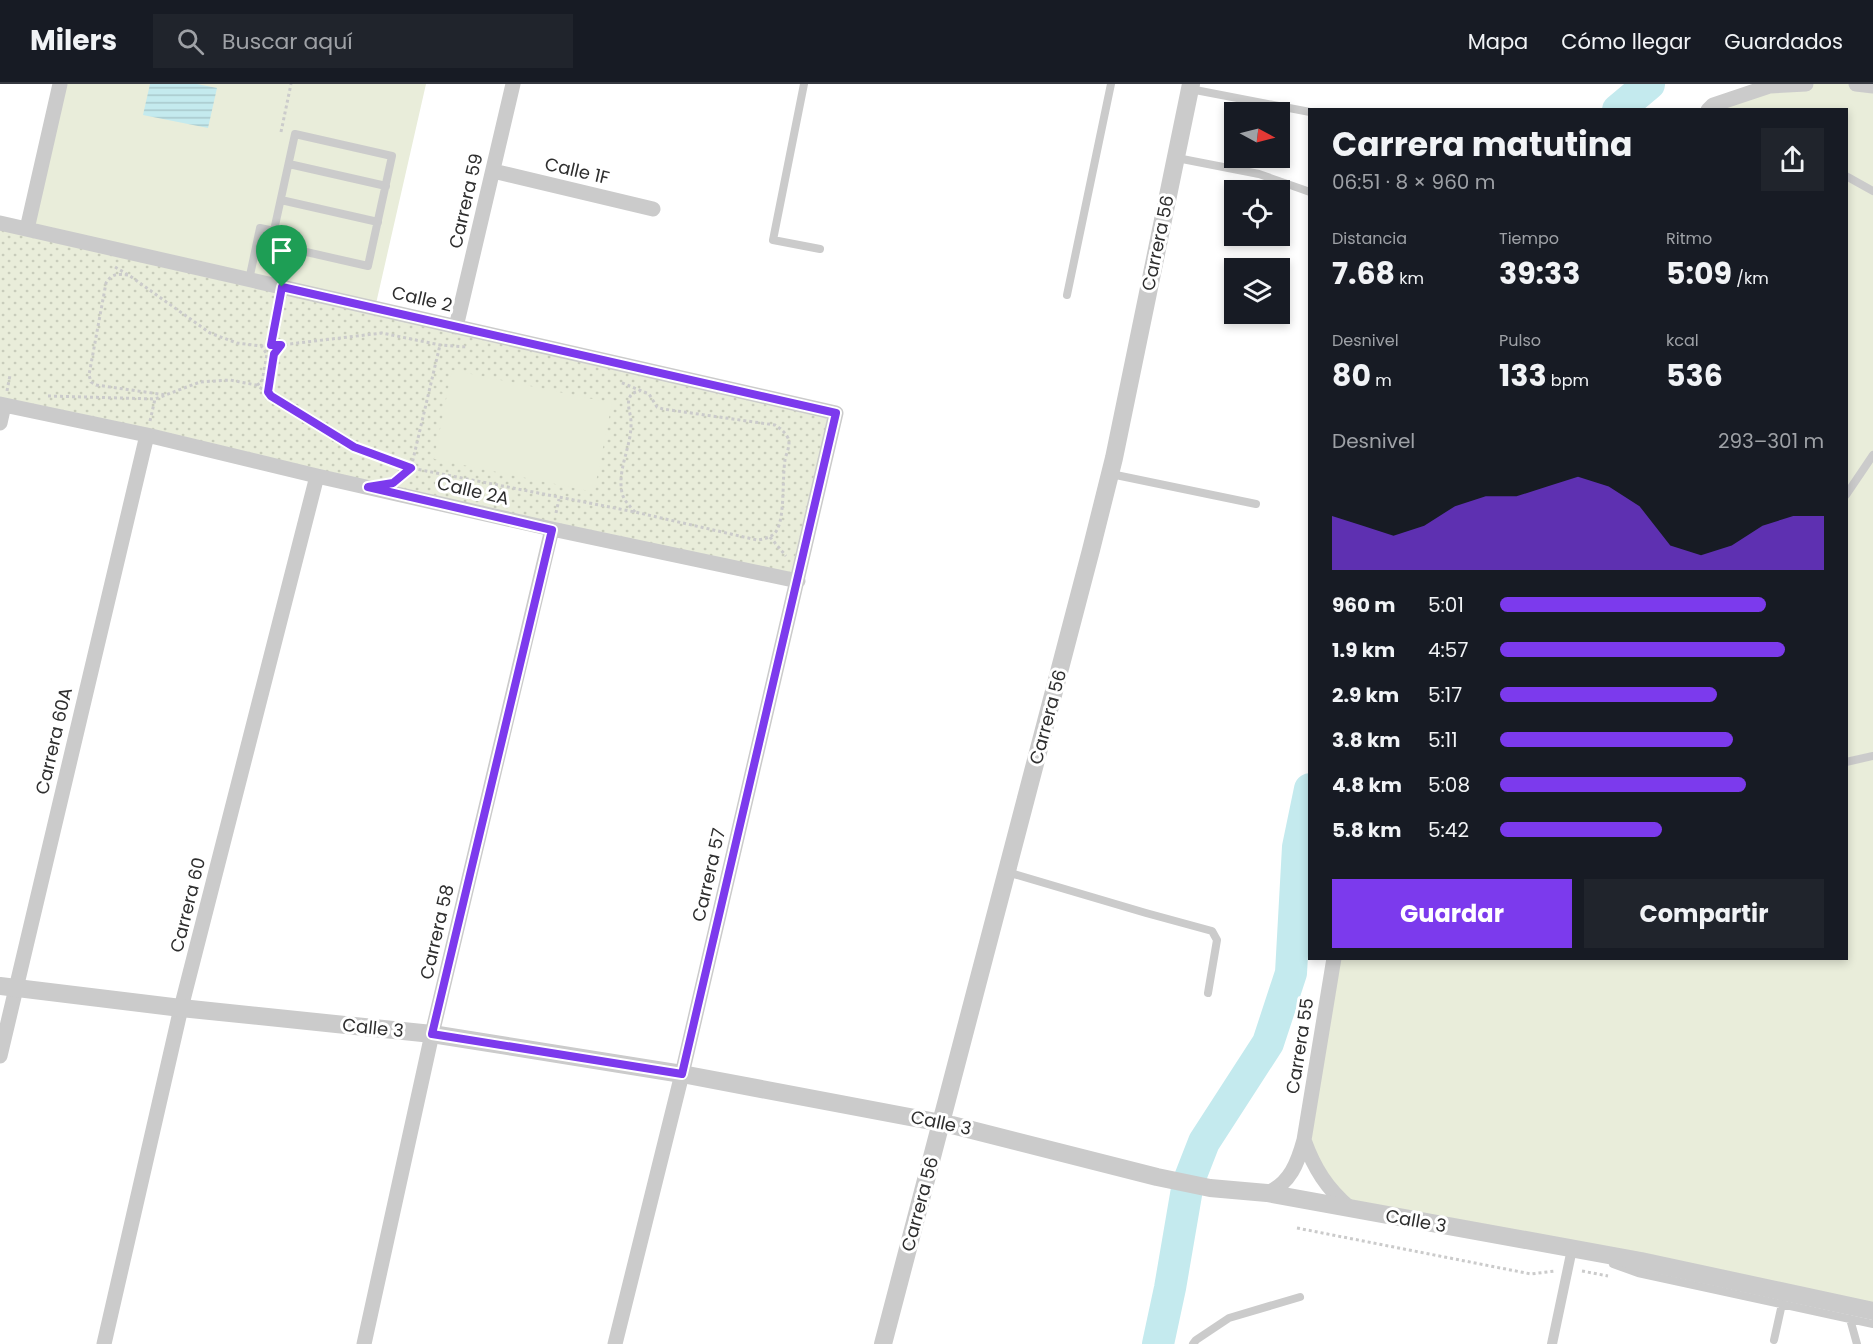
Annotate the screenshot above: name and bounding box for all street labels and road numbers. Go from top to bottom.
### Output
street label: Carrera 59 [442,151,489,251]
street label: Calle 1F [542,151,612,190]
street label: Carrera 56 [1135,193,1180,293]
street label: Calle 2 [389,279,455,318]
street label: Calle 2A [435,470,512,511]
street label: Carrera 56 [1023,667,1072,767]
street label: Carrera 60A [29,685,78,797]
street label: Carrera 57 [686,825,731,924]
street label: Carrera 60 [164,855,211,955]
street label: Carrera 58 [413,882,460,982]
street label: Carrera 55 [1280,996,1319,1096]
street label: Calle 3 [341,1012,405,1043]
street label: Calle 3 [908,1104,974,1141]
street label: Carrera 56 [895,1154,944,1254]
street label: Calle 3 [1384,1203,1449,1238]

